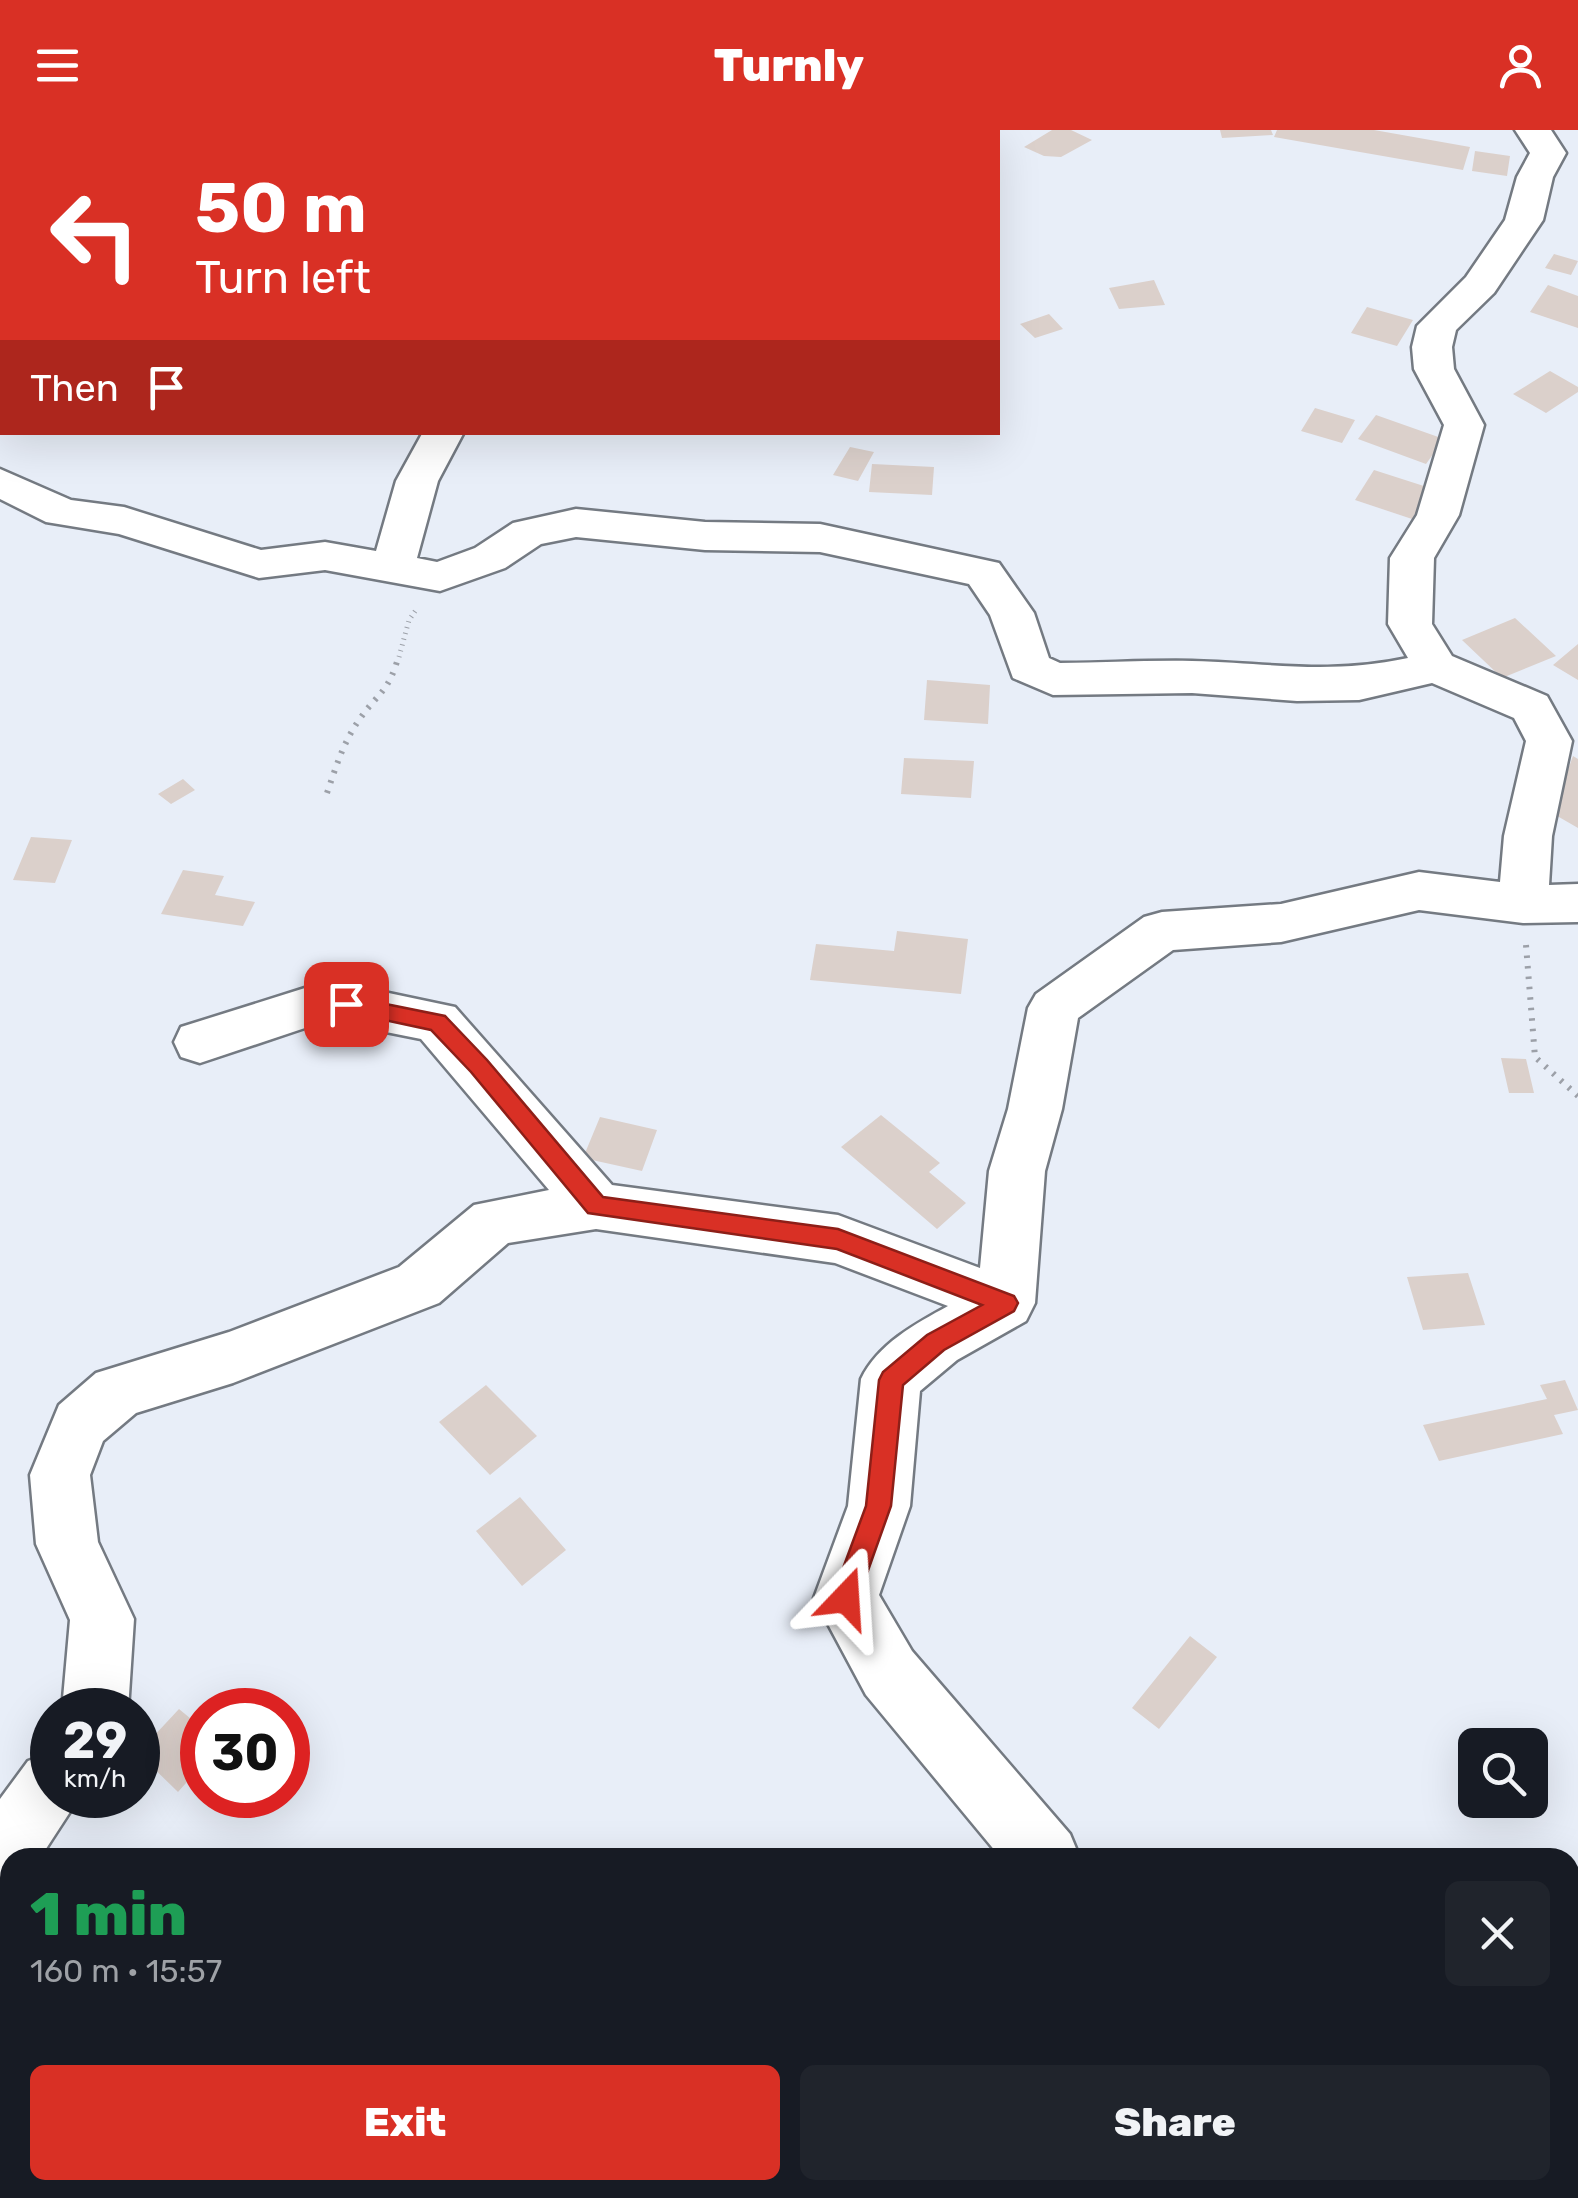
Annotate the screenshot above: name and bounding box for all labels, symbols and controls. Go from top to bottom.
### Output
icon: menu [30,38,85,93]
icon: person [1493,38,1548,93]
text: Turnly [714,39,864,92]
text: 50 m [195,167,367,250]
icon: left [30,170,160,300]
text: Turn left [195,251,371,304]
icon: arrive [139,360,194,415]
text: Then [30,365,119,411]
pin [304,962,389,1047]
icon: arrive [319,977,374,1032]
position arrow [794,1546,898,1650]
speed limit sign: 30 [180,1688,310,1818]
text: 29 [63,1711,127,1771]
map controls [1458,1728,1548,1818]
button: search [1458,1728,1548,1818]
text: km/h [64,1764,126,1793]
text: 1 min [30,1879,187,1950]
button: close [1445,1881,1550,1986]
text: 160 m · 15:57 [30,1952,222,1990]
button: Exit [30,2065,780,2180]
button: Share [800,2065,1550,2180]

